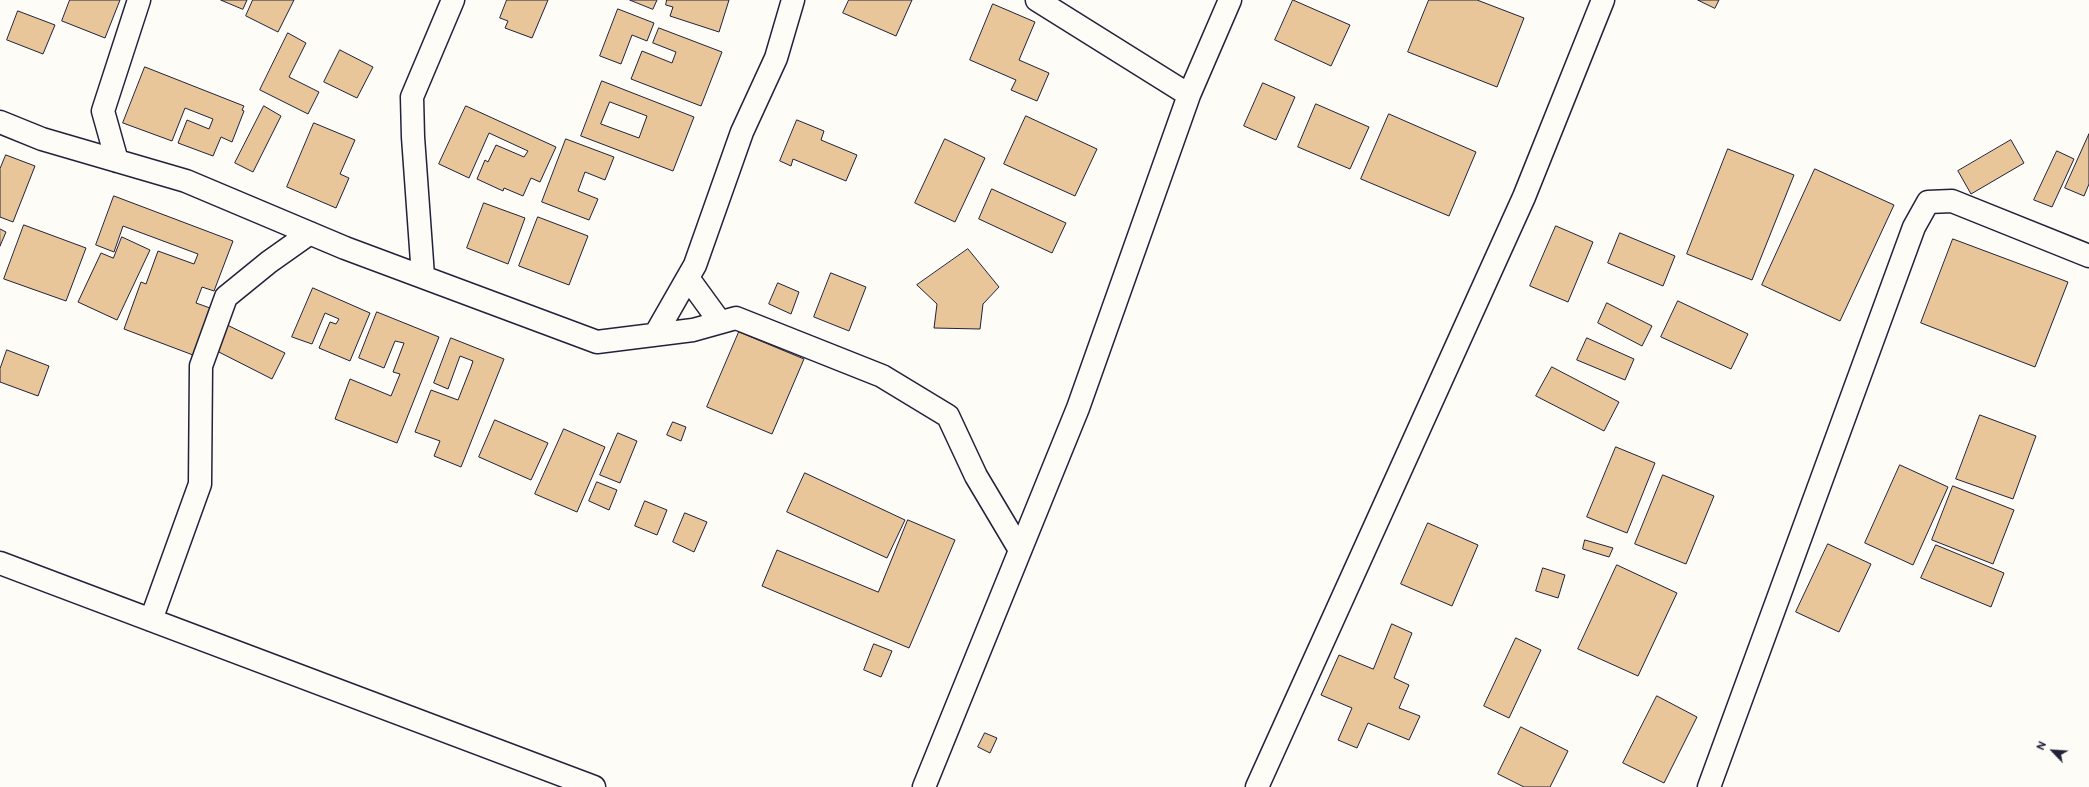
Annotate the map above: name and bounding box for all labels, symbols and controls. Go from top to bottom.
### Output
north arrow [2033,731,2073,771]
text: N [2034,739,2049,752]

